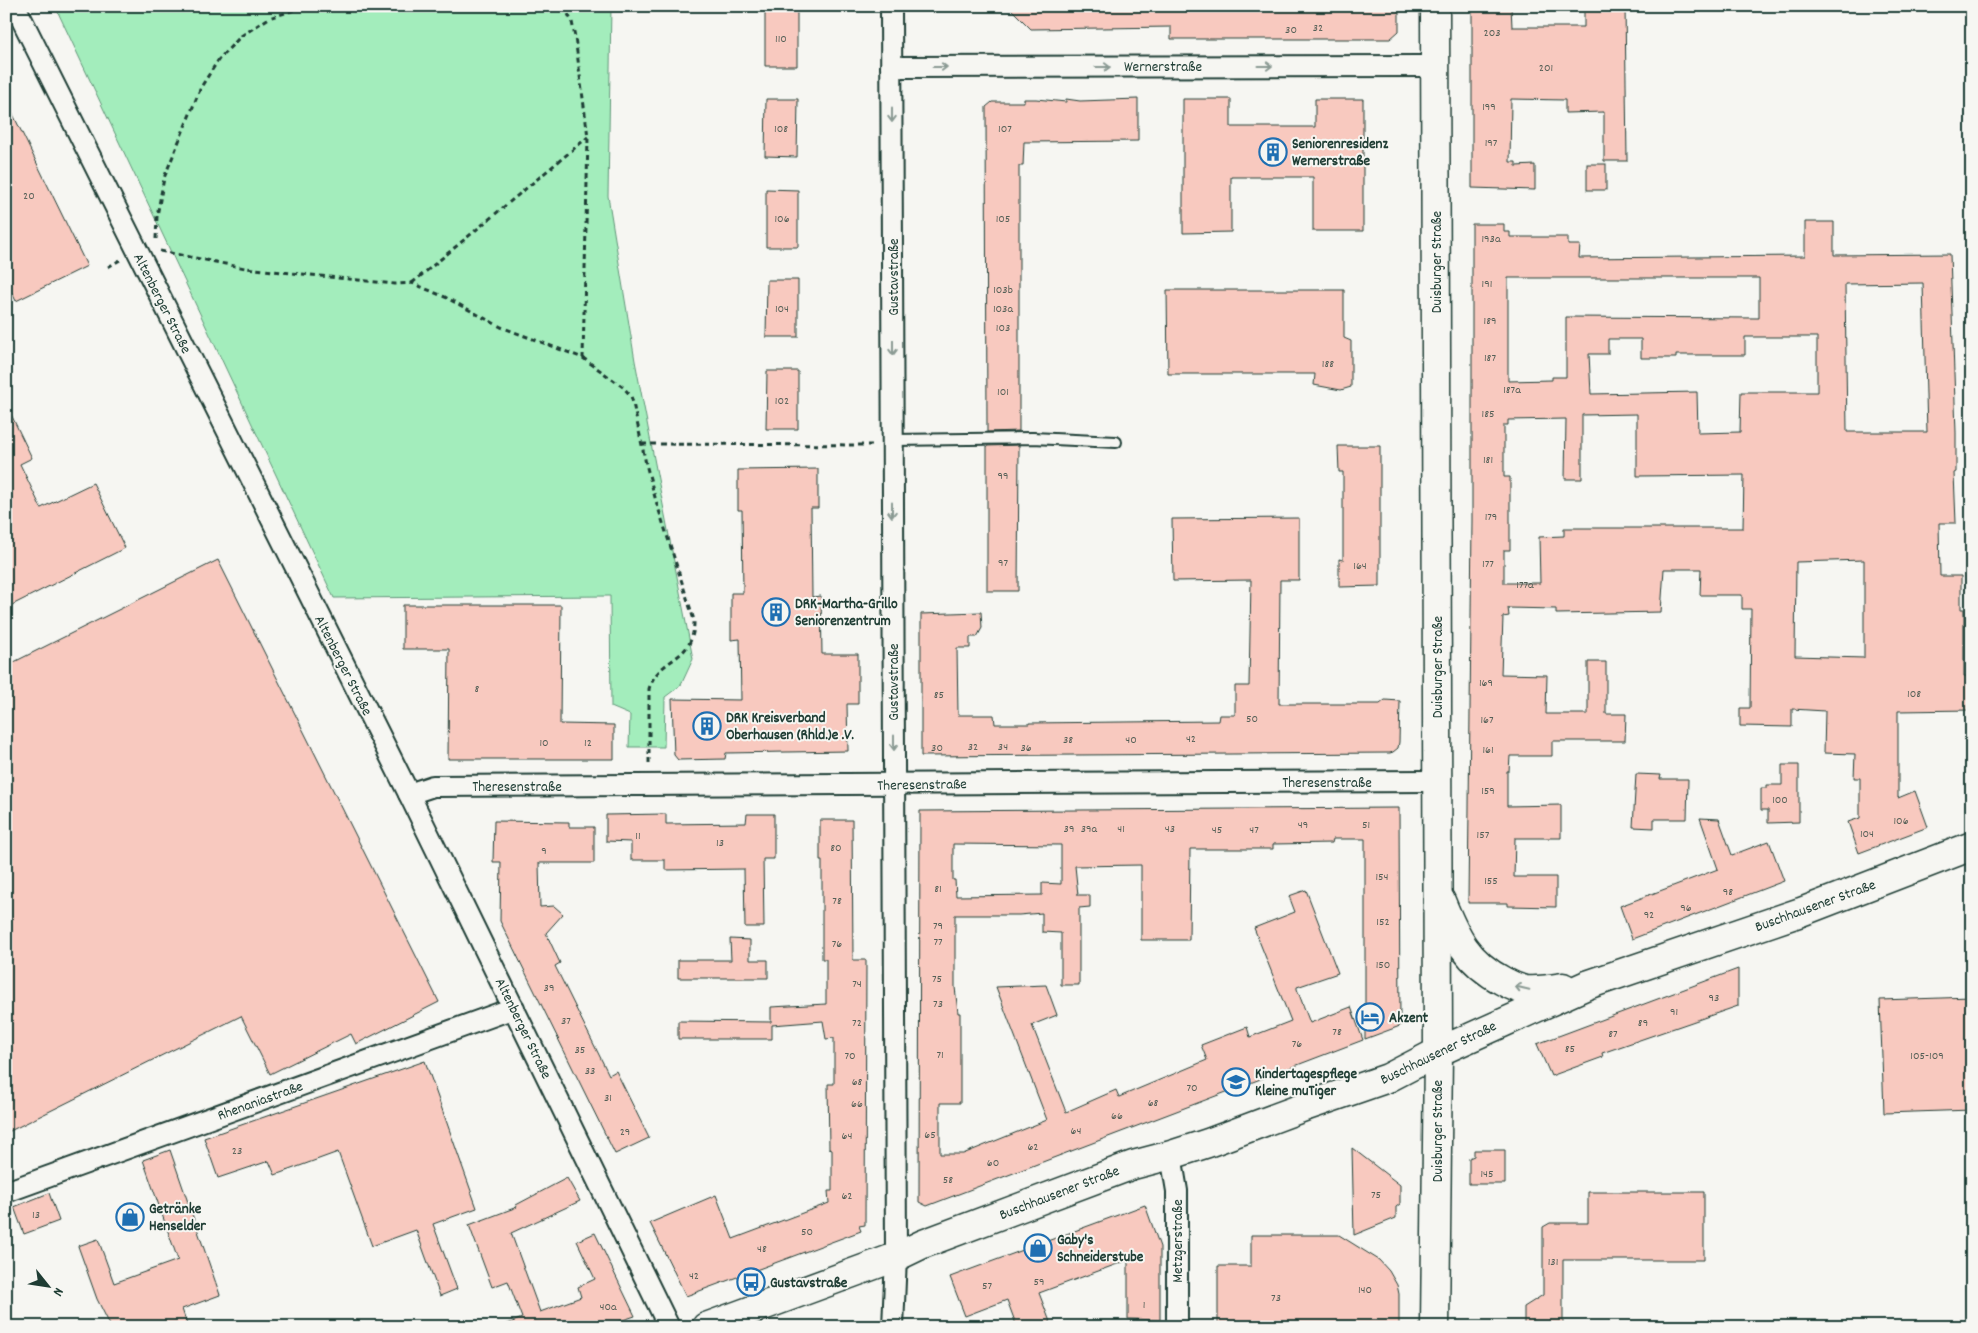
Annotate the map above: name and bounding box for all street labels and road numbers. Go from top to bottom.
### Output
street label: Wernerstraße [1124,57,1202,79]
street label: Duisburger Straße [1427,210,1449,313]
street label: Gustavstraße [884,238,906,316]
street label: Altenberger Straße [126,250,196,358]
street label: Altenberger Straße [307,612,377,720]
street label: Duisburger Straße [1428,615,1450,718]
street label: Gustavstraße [884,643,906,721]
street label: Theresenstraße [1282,773,1372,795]
street label: Theresenstraße [877,774,967,798]
street label: Theresenstraße [472,777,562,799]
street label: Buschhausener Straße [1752,875,1880,939]
street label: Altenberger Straße [488,975,556,1084]
street label: Buschhausener Straße [1377,1016,1501,1092]
street label: Rhenaniastraße [215,1076,307,1128]
street label: Duisburger Straße [1428,1079,1450,1182]
street label: Buschhausener Straße [996,1161,1123,1227]
street label: Metzgerstraße [1168,1199,1190,1283]

